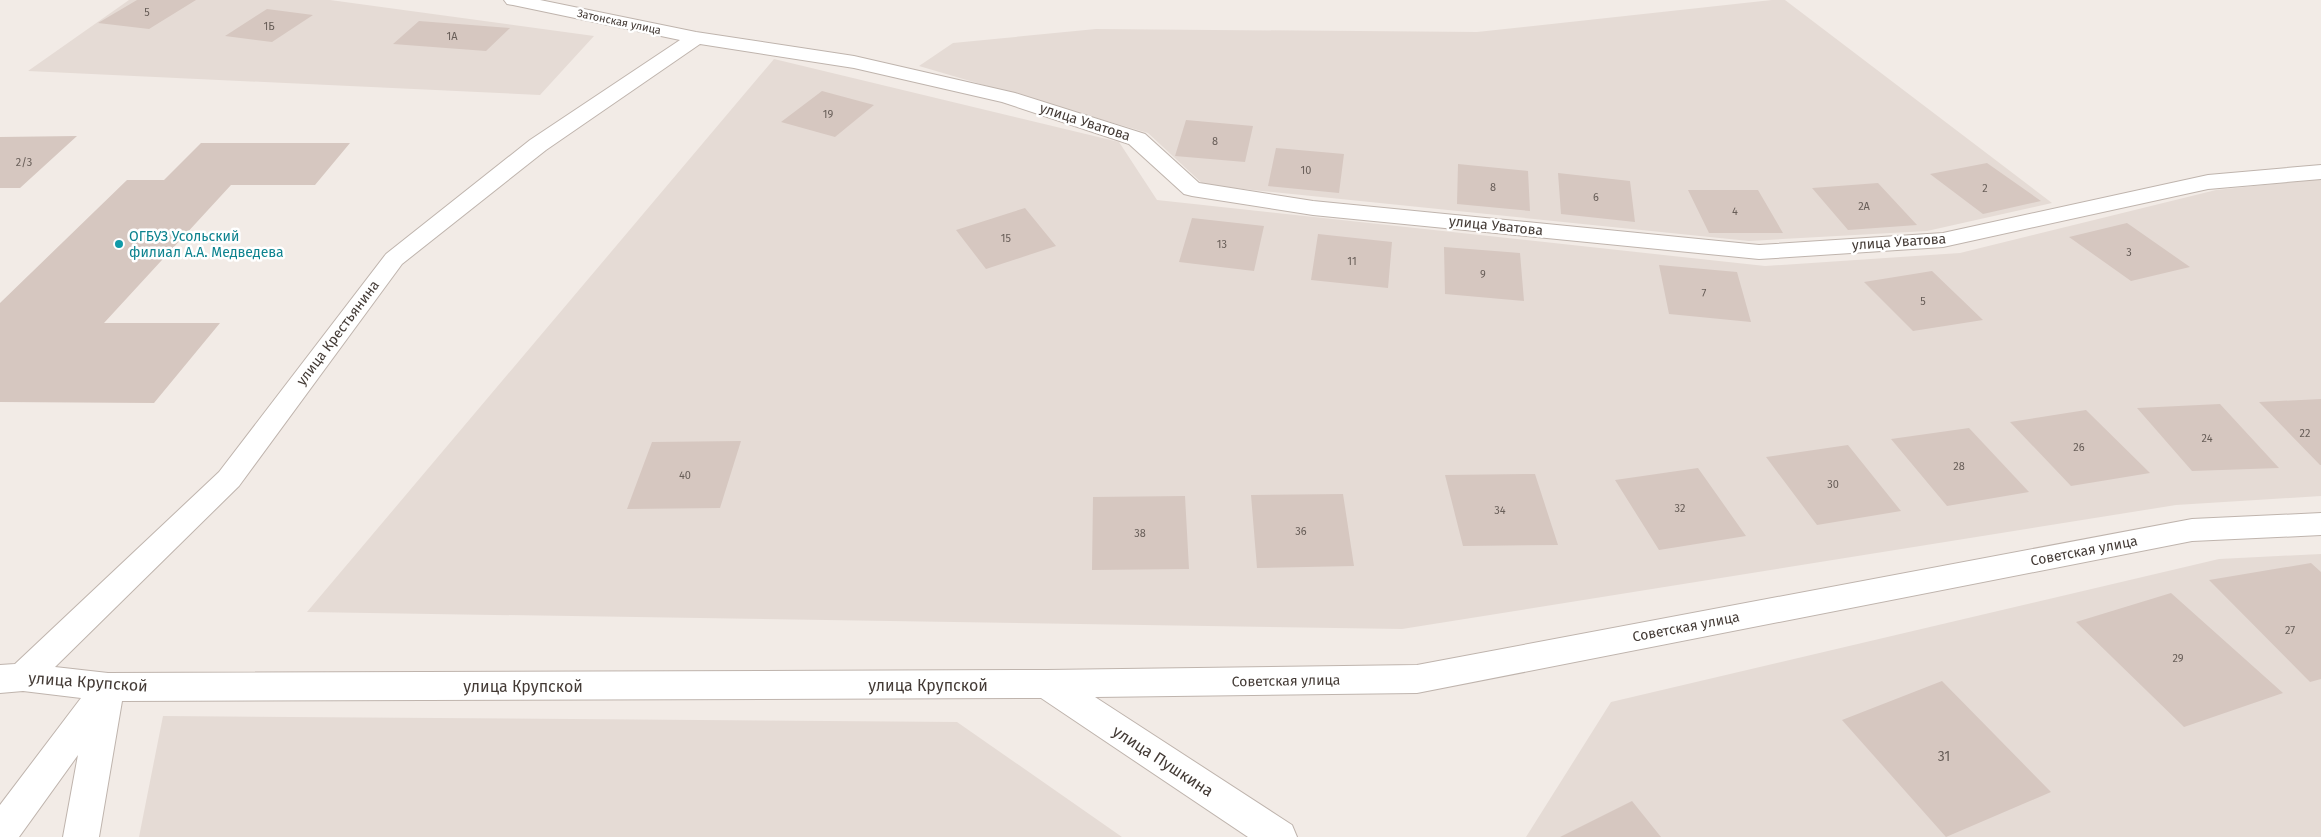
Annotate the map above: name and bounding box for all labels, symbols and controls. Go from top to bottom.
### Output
house number: 5 [144,6,150,19]
street label: Затонская улица [576,7,662,37]
house number: 1Б [263,20,275,33]
house number: 1А [446,30,458,43]
street label: улица Уватова [1037,99,1133,145]
house number: 19 [823,108,833,121]
house number: 8 [1212,135,1218,148]
house number: 2/3 [16,156,32,169]
house number: 10 [1301,164,1311,177]
house number: 8 [1490,181,1496,194]
house number: 2 [1982,182,1988,195]
house number: 6 [1593,191,1599,204]
house number: 2А [1858,200,1871,213]
house number: 4 [1732,205,1738,218]
street label: улица Уватова [1448,213,1544,239]
place label: ОГБУЗ Усольский филиал А.А. Медведева [129,228,284,261]
street label: улица Уватова [1851,230,1947,254]
house number: 15 [1001,232,1012,245]
marker: ОГБУЗ Усольский филиал А.А. Медведева [113,238,125,250]
house number: 13 [1217,238,1227,251]
house number: 3 [2126,246,2132,259]
house number: 11 [1347,255,1357,268]
house number: 9 [1480,268,1486,281]
street label: улица Крестьянина [293,277,383,389]
house number: 7 [1702,287,1707,300]
house number: 5 [1920,295,1926,308]
house number: 22 [2300,427,2310,440]
house number: 24 [2202,432,2213,445]
house number: 26 [2073,441,2085,454]
house number: 28 [1953,460,1965,473]
house number: 40 [679,469,691,482]
house number: 30 [1827,478,1839,491]
house number: 32 [1675,502,1685,515]
house number: 34 [1494,504,1506,517]
house number: 36 [1295,525,1307,538]
house number: 38 [1134,527,1146,540]
street label: Советская улица [2029,532,2139,570]
street label: Советская улица [1631,608,1741,646]
house number: 27 [2285,624,2295,637]
house number: 29 [2172,652,2184,665]
street label: улица Крупской [28,668,148,696]
street label: Советская улица [1232,672,1340,690]
street label: улица Крупской [868,676,988,695]
street label: улица Крупской [463,677,583,696]
street label: улица Пушкина [1109,721,1217,801]
house number: 31 [1938,748,1950,765]

